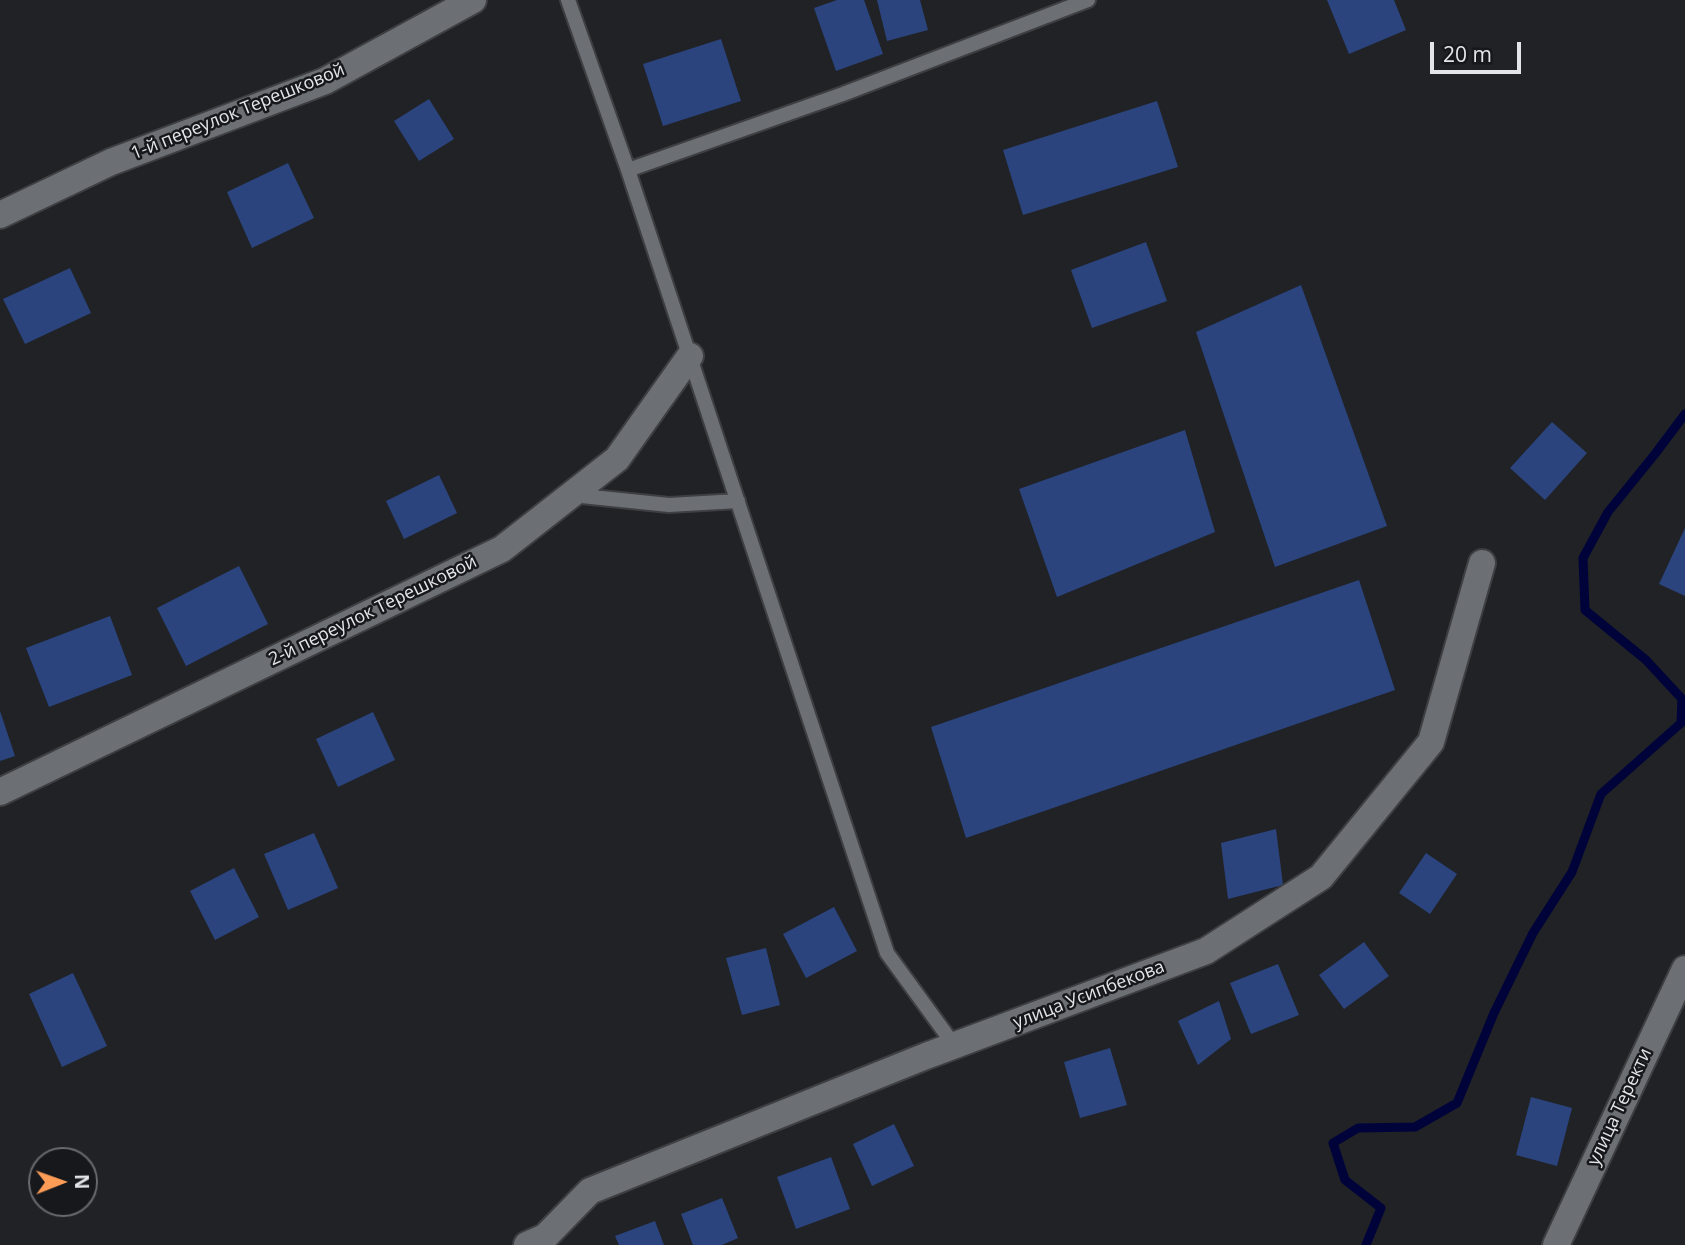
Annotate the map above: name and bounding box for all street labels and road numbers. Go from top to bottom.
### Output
street label: 1-й переулок Терешковой [128,59,348,165]
street label: 2-й переулок Терешковой [266,551,480,671]
street label: улица Усипбекова [1010,956,1168,1034]
street label: улица Теректи [1583,1045,1657,1169]

